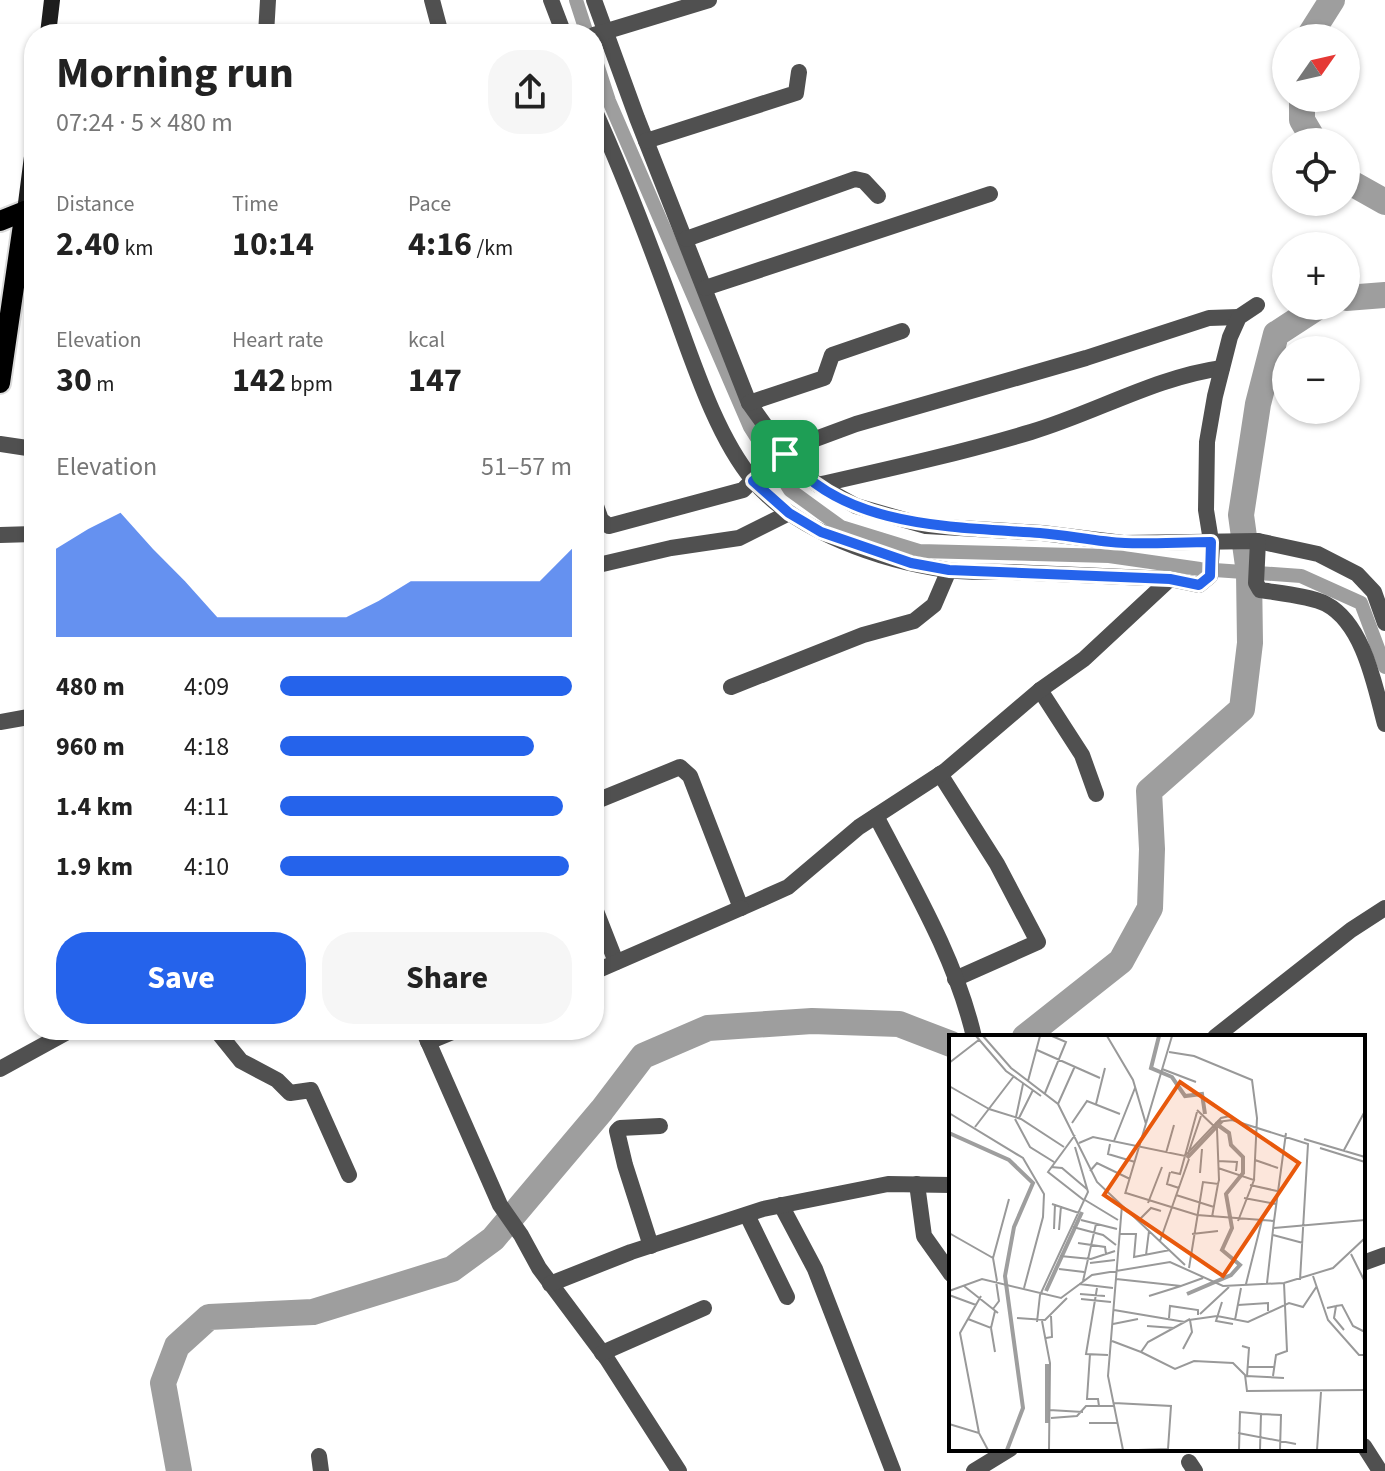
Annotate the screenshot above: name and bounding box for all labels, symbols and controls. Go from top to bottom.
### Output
north arrow [1272,24,1360,112]
map controls [1272,24,1360,424]
text: Morning run [56,42,294,105]
button: share [488,50,572,134]
text: 07:24 · 5 × 480 m [56,104,233,141]
button: locate [1272,128,1360,216]
text: Distance [56,188,134,220]
text: Time [232,188,278,220]
text: Pace [408,188,451,220]
text: 2.40 [56,220,120,269]
text: 10:14 [232,220,314,269]
text: 4:16 [408,220,472,269]
text: km [120,232,154,264]
text: /km [472,232,513,264]
button: + [1272,232,1360,320]
text: Elevation [56,324,142,356]
text: Heart rate [232,324,323,356]
text: kcal [408,324,445,356]
button: − [1272,336,1360,424]
text: 30 [56,356,92,405]
text: 142 [232,356,286,405]
text: 147 [408,356,462,405]
text: m [92,368,115,400]
text: bpm [286,368,333,400]
pin [751,420,819,488]
icon: arrive [763,432,807,476]
text: Elevation [56,448,157,485]
text: 51–57 m [481,448,572,485]
text: 480 m [56,668,125,705]
text: 4:09 [184,668,229,705]
text: 960 m [56,728,125,765]
text: 4:18 [184,728,229,765]
text: 1.4 km [56,788,133,825]
text: 4:11 [184,788,229,825]
text: 1.9 km [56,848,133,885]
text: 4:10 [184,848,229,885]
button: Save [56,932,306,1024]
button: Share [322,932,572,1024]
inset map [949,1035,1365,1451]

